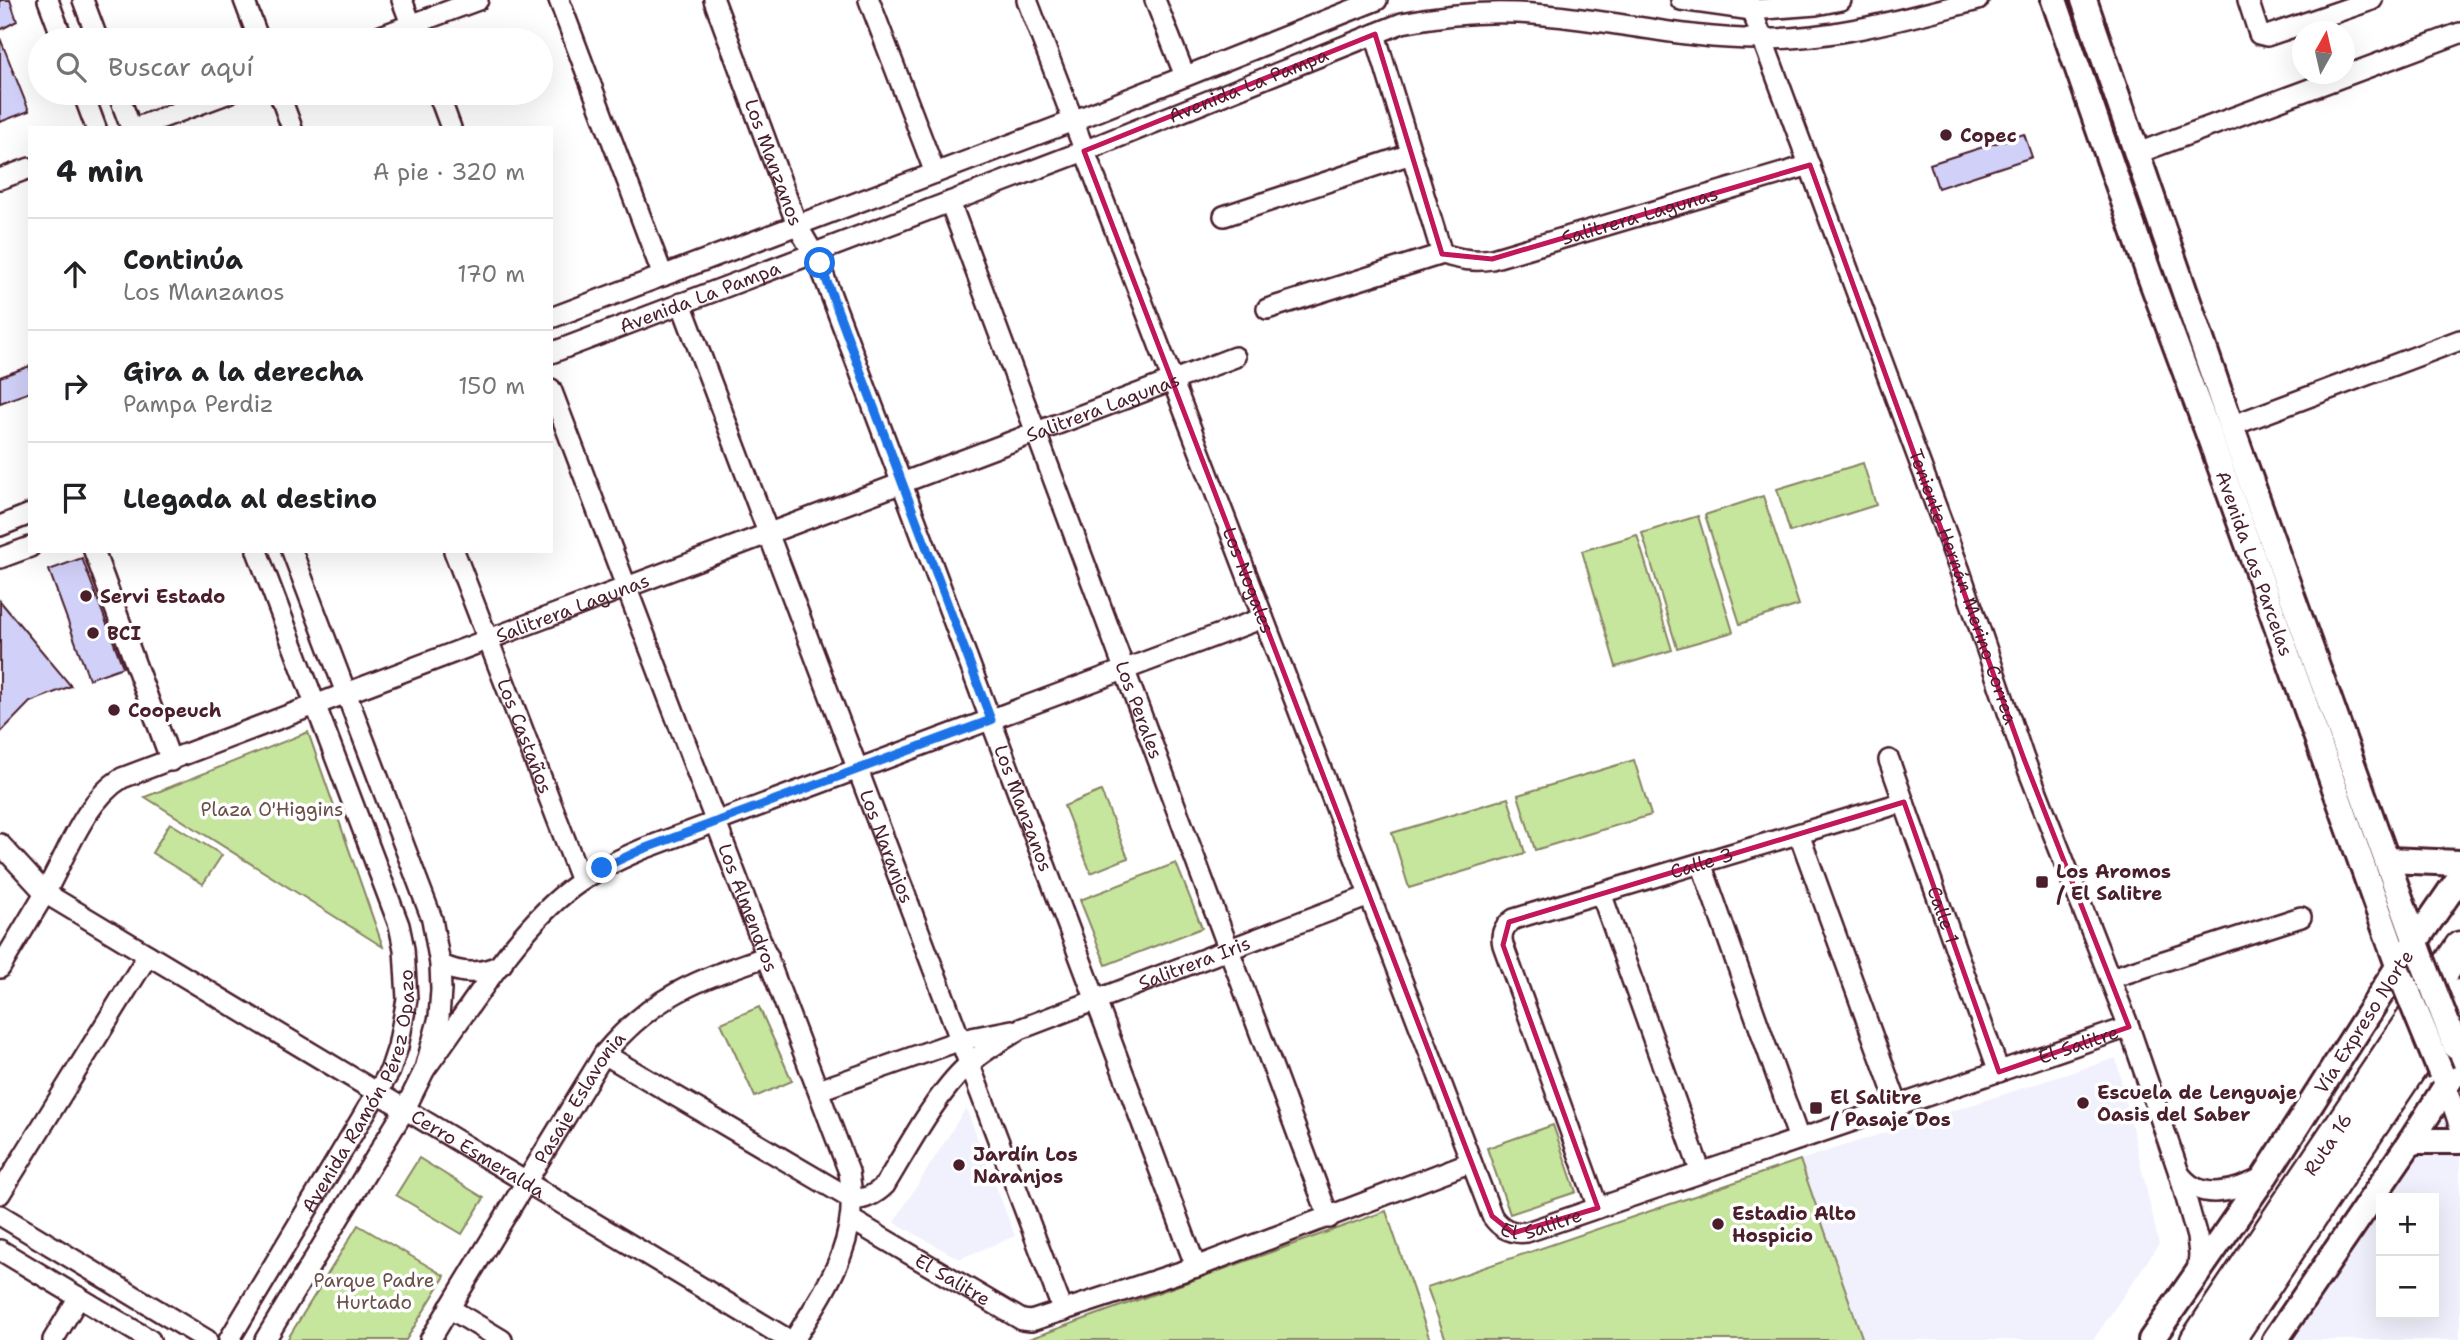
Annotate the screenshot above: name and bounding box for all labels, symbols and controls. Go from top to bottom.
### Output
north arrow [2292,21,2355,84]
search box [28,28,553,105]
street label: Avenida La Pampa [1165,42,1332,129]
icon: search [52,48,90,86]
text: Buscar aquí [108,49,254,84]
street label: Los Manzanos [739,96,808,229]
place label: Copec [1960,123,2017,148]
marker: Copec [1938,127,1954,143]
text: 4 min [56,151,143,192]
text: A pie · 320 m [373,157,525,187]
street label: Salitrera Lagunas [1558,181,1721,251]
text: Continúa [123,242,243,277]
route start [804,247,835,278]
icon: ahead [56,255,94,293]
street label: Avenida La Pampa [616,255,784,339]
text: 170 m [457,259,525,289]
text: Los Manzanos [123,277,285,307]
text: Gira a la derecha [123,354,364,389]
icon: right [56,367,94,405]
street label: Salitrera Lagunas [1023,367,1183,448]
text: 150 m [458,371,525,401]
text: Pampa Perdiz [123,389,274,419]
street label: Teniente Hernán Merino Correa [1903,446,2023,728]
street label: Avenida Las Parcelas [2210,467,2299,660]
icon: arrive [56,479,94,517]
text: Llegada al destino [123,481,377,516]
street label: Los Nogales [1217,524,1280,637]
street label: Salitrera Lagunas [492,568,653,649]
place label: Servi Estado [100,584,225,609]
marker: Servi Estado [78,588,94,604]
place label: BCI [107,621,142,646]
marker: BCI [85,625,101,641]
street label: Los Perales [1109,657,1169,762]
street label: Los Castaños [491,675,558,797]
place label: Coopeuch [128,698,222,723]
marker: Coopeuch [106,702,122,718]
street label: Los Manzanos [988,741,1058,875]
street label: Los Naranjos [854,786,919,907]
park label: Plaza O'Higgins [201,797,343,822]
street label: Los Almendros [712,840,784,976]
street label: Calle 3 [1667,842,1737,884]
route end [586,852,617,883]
place label: Los Aromos / El Salitre [2056,859,2171,906]
marker: Los Aromos / El Salitre [2034,874,2050,890]
street label: Calle 1 [1921,883,1965,947]
street label: Salitrera Iris [1135,930,1254,996]
street label: Vía Expreso Norte [2309,945,2419,1099]
street label: Avenida Ramón Pérez Opazo [296,969,420,1217]
street label: El Salitre [2035,1019,2122,1070]
street label: Pasaje Eslavonia [528,1026,631,1168]
place label: Escuela de Lenguaje Oasis del Saber [2097,1080,2297,1127]
place label: El Salitre / Pasaje Dos [1830,1085,1951,1132]
marker: Escuela de Lenguaje Oasis del Saber [2075,1095,2091,1111]
marker: El Salitre / Pasaje Dos [1808,1100,1824,1116]
street label: Cerro Esmeralda [406,1104,550,1204]
street label: Ruta 16 [2298,1108,2358,1181]
place label: Jardín Los Naranjos [973,1142,1078,1189]
marker: Jardín Los Naranjos [951,1157,967,1173]
map controls [2376,1193,2439,1319]
button: + [2376,1193,2439,1256]
place label: Estadio Alto Hospicio [1732,1201,1856,1248]
street label: El Salitre [1496,1202,1585,1245]
marker: Estadio Alto Hospicio [1710,1216,1726,1232]
street label: El Salitre [910,1248,995,1312]
button: − [2376,1256,2439,1319]
park label: Parque Padre Hurtado [314,1268,434,1315]

